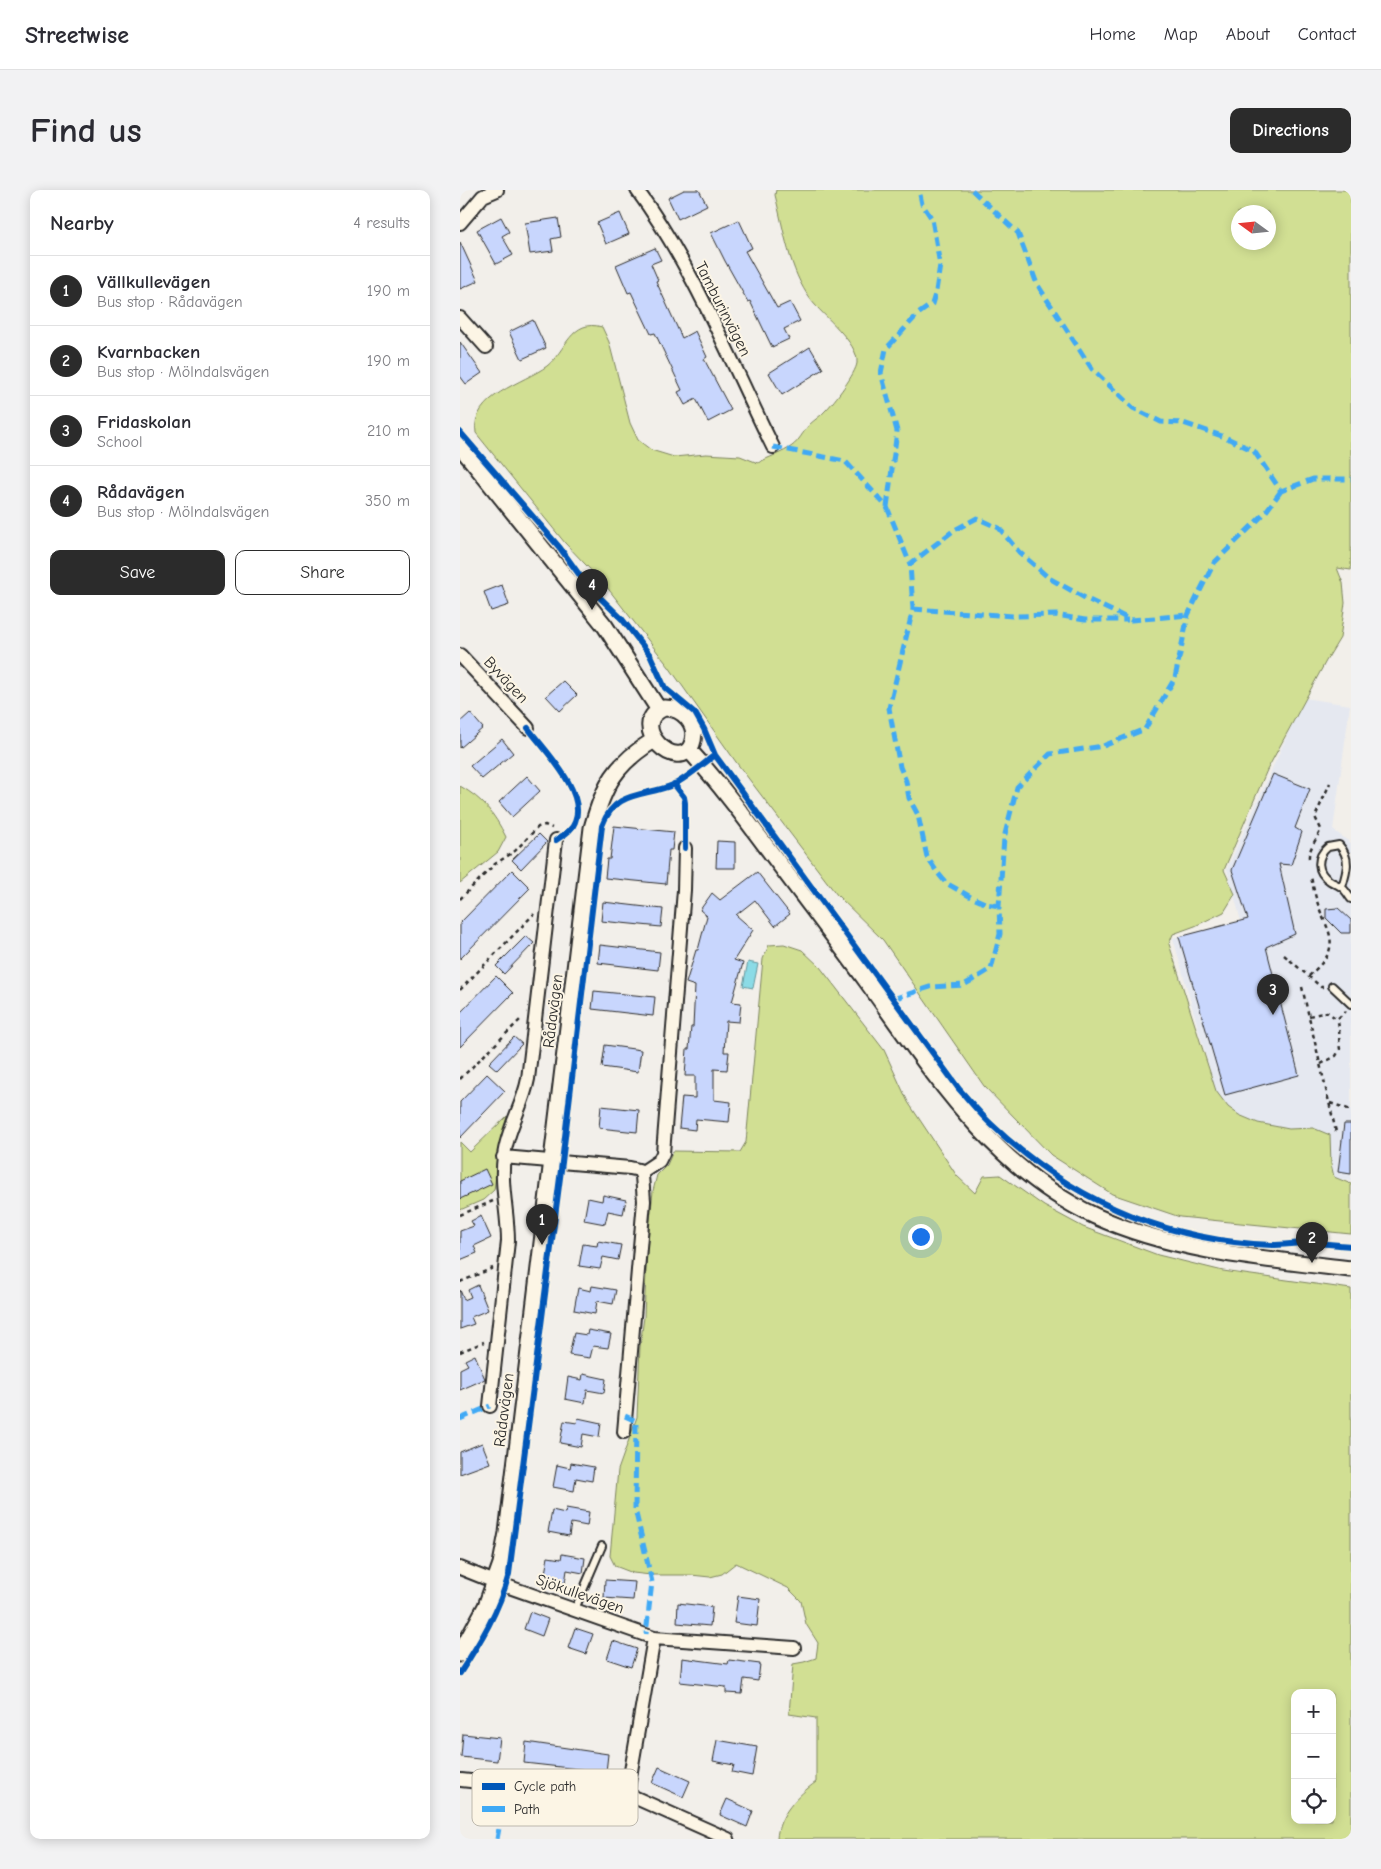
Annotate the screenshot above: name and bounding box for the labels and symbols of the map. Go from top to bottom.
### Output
north arrow [1231,205,1276,250]
street label: Tamburinvägen [691,259,755,359]
pin: 4 [576,569,608,610]
street label: Byvägen [480,653,532,707]
street label: Rådavägen [540,973,566,1049]
pin: 3 [1257,974,1289,1015]
pin: 1 [526,1204,558,1245]
pin: 2 [1296,1222,1328,1263]
your location [908,1224,934,1250]
street label: Rådavägen [491,1372,517,1448]
street label: Sjökullevägen [534,1571,626,1617]
legend [472,1769,638,1826]
text: Cycle path [514,1778,576,1795]
text: Path [514,1801,540,1818]

